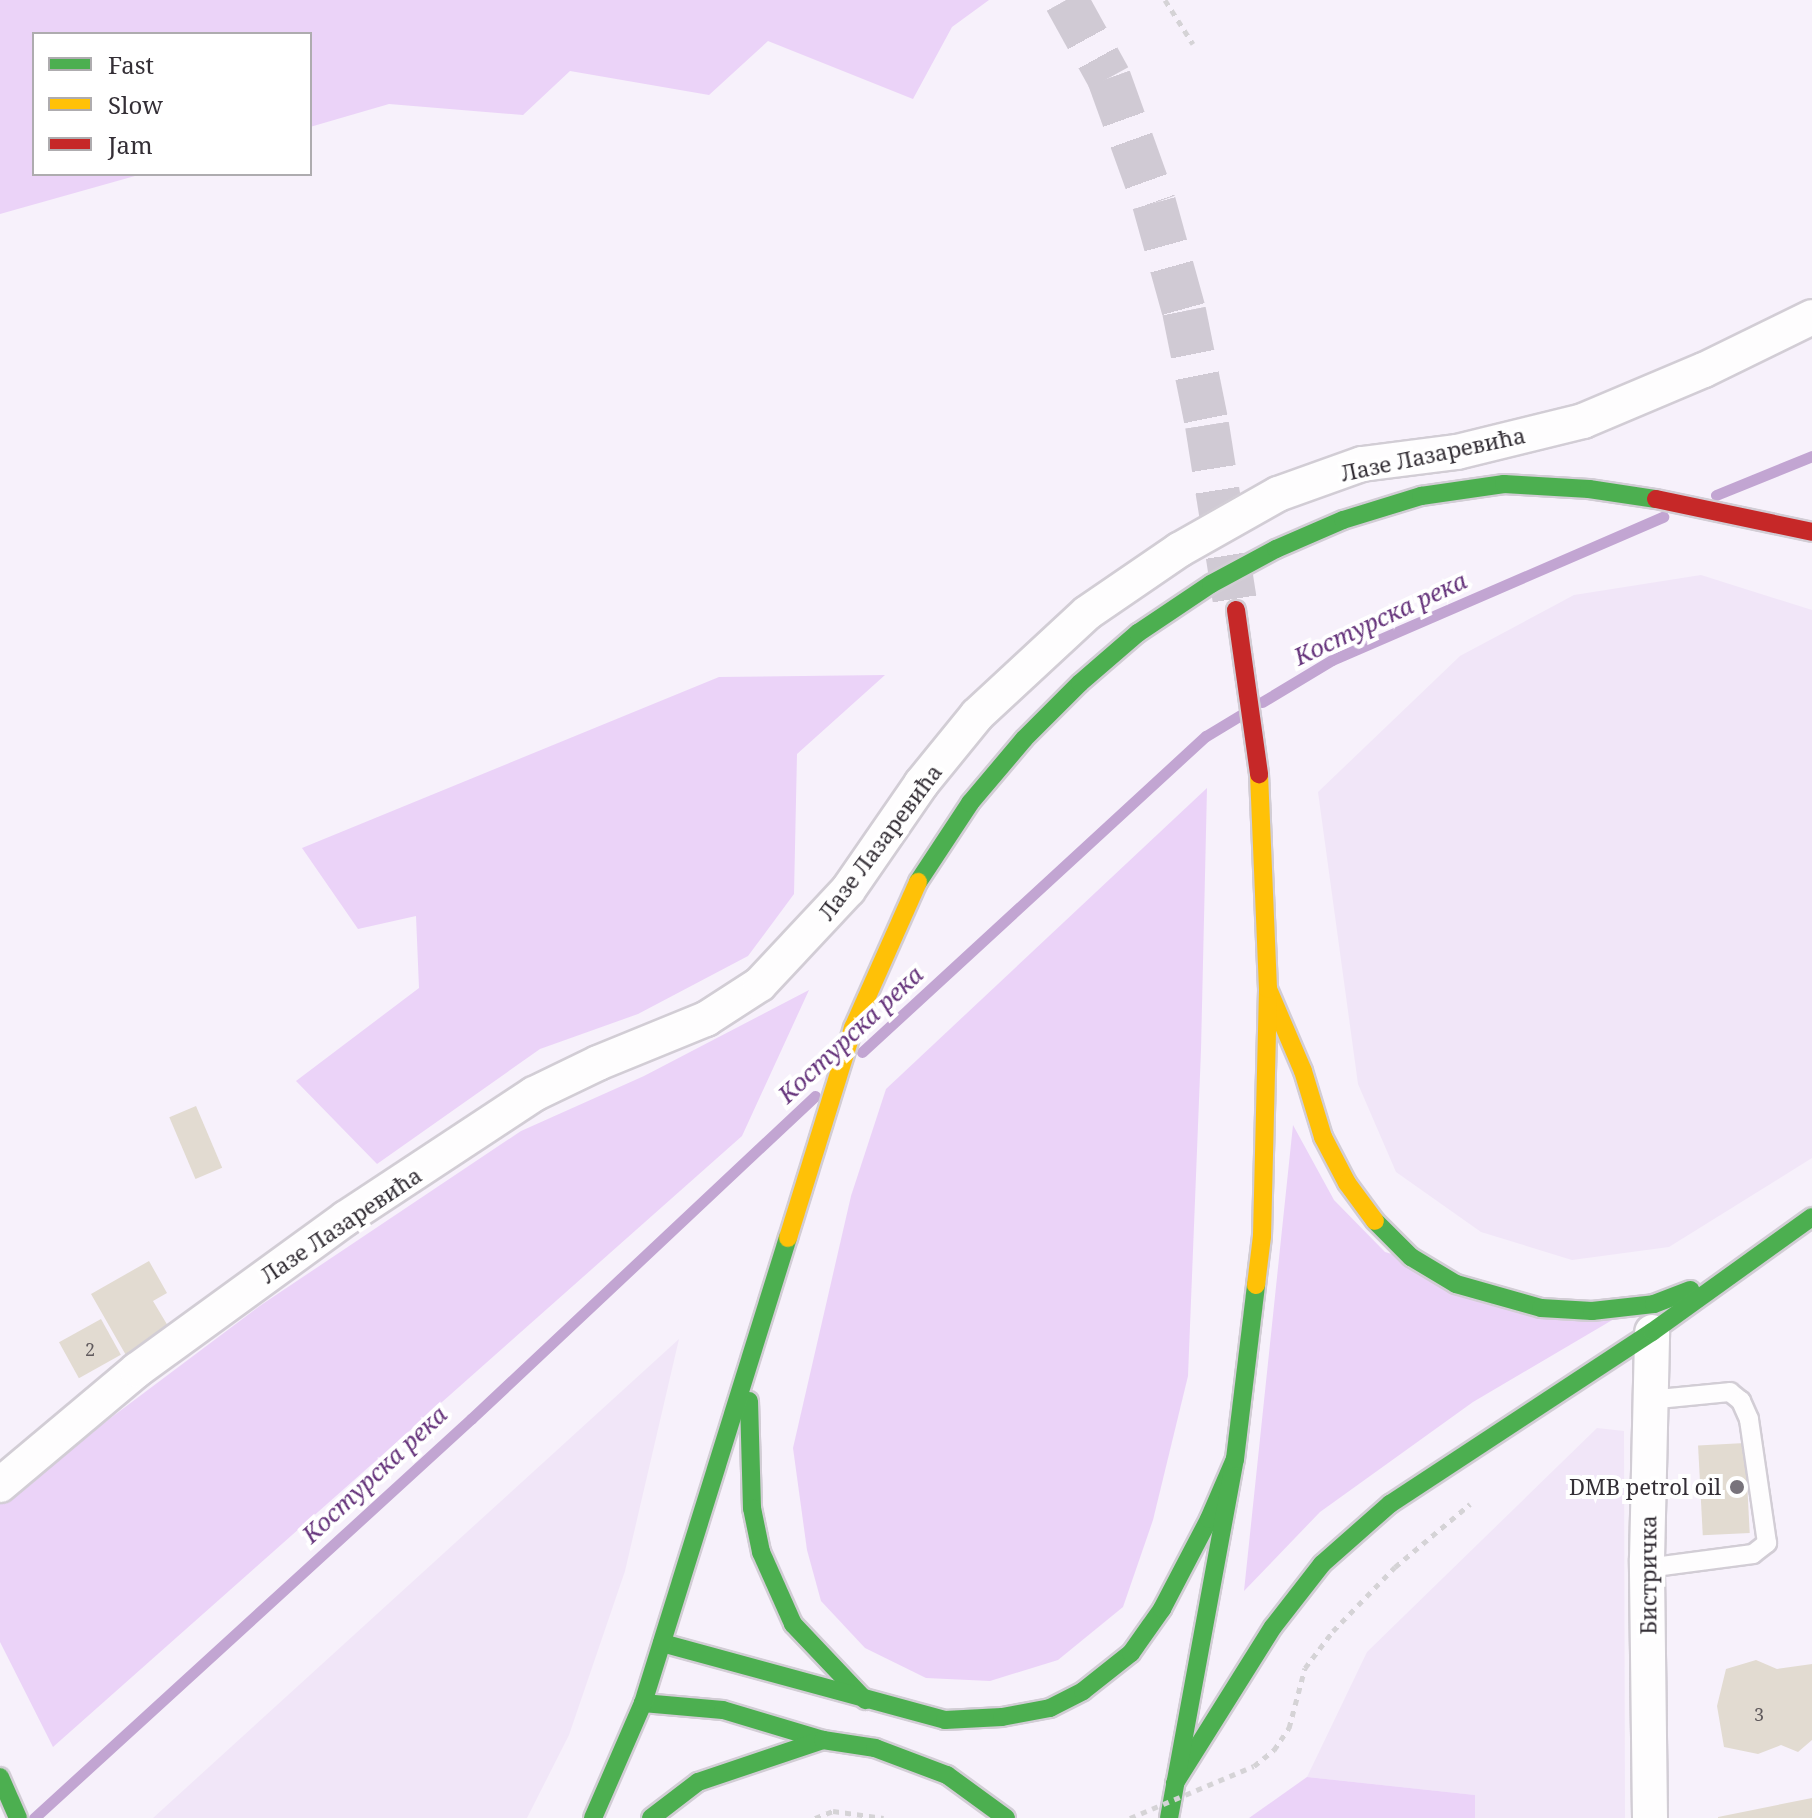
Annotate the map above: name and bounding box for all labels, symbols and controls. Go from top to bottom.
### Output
legend [32,32,312,176]
text: Fast [108,48,154,81]
text: Slow [108,88,163,121]
text: Jam [108,128,153,161]
street label: Лазе Лазаревића [1338,422,1528,486]
water label: Костурска река [1289,565,1471,671]
street label: Лазе Лазаревића [813,759,947,925]
water label: Костурска река [772,960,928,1108]
street label: Лазе Лазаревића [256,1161,426,1289]
house number: 2 [85,1338,95,1360]
water label: Костурска река [296,1400,452,1548]
place label: DMB petrol oil [1569,1474,1721,1500]
marker: DMB petrol oil [1728,1478,1746,1496]
street label: Бистричка [1635,1515,1661,1635]
house number: 3 [1754,1703,1764,1725]

